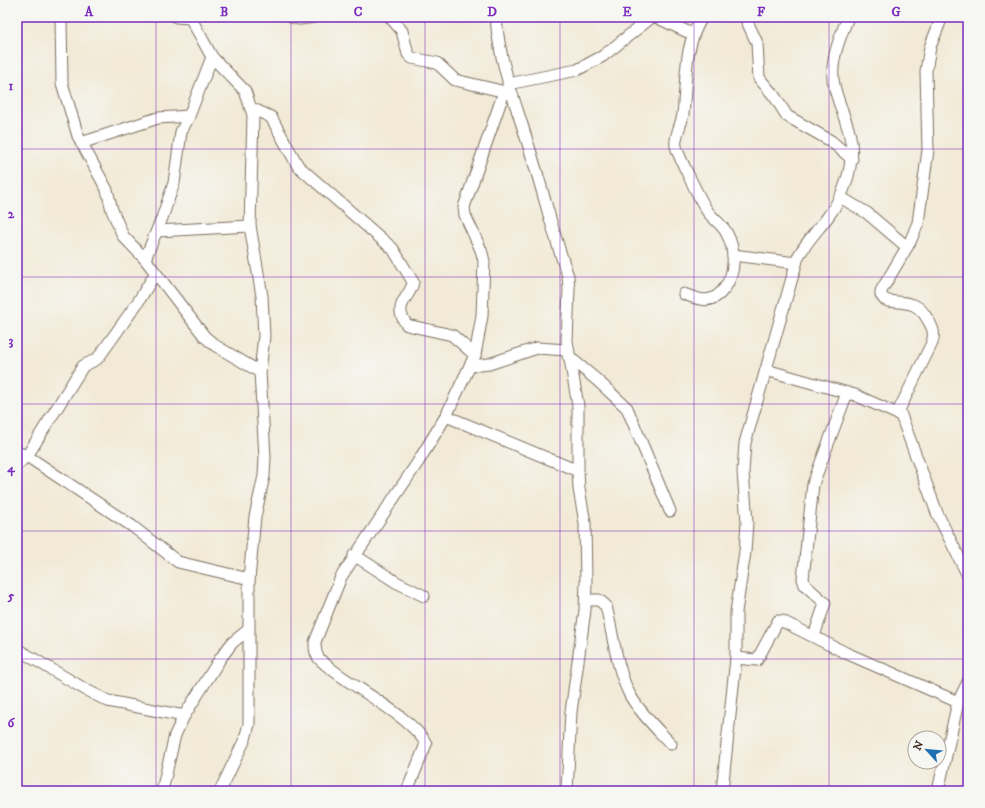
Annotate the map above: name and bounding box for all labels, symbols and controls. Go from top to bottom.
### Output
text: A [84,4,94,20]
text: B [220,4,228,20]
text: C [354,4,363,20]
text: D [487,4,497,20]
text: E [622,4,632,20]
text: F [757,4,766,20]
text: G [891,4,901,20]
text: 1 [9,78,14,94]
text: 2 [8,206,15,222]
text: 3 [9,333,14,349]
text: 4 [6,460,15,477]
text: 5 [7,588,15,604]
text: 6 [8,715,16,731]
north arrow [907,730,947,770]
text: N [911,739,927,753]

